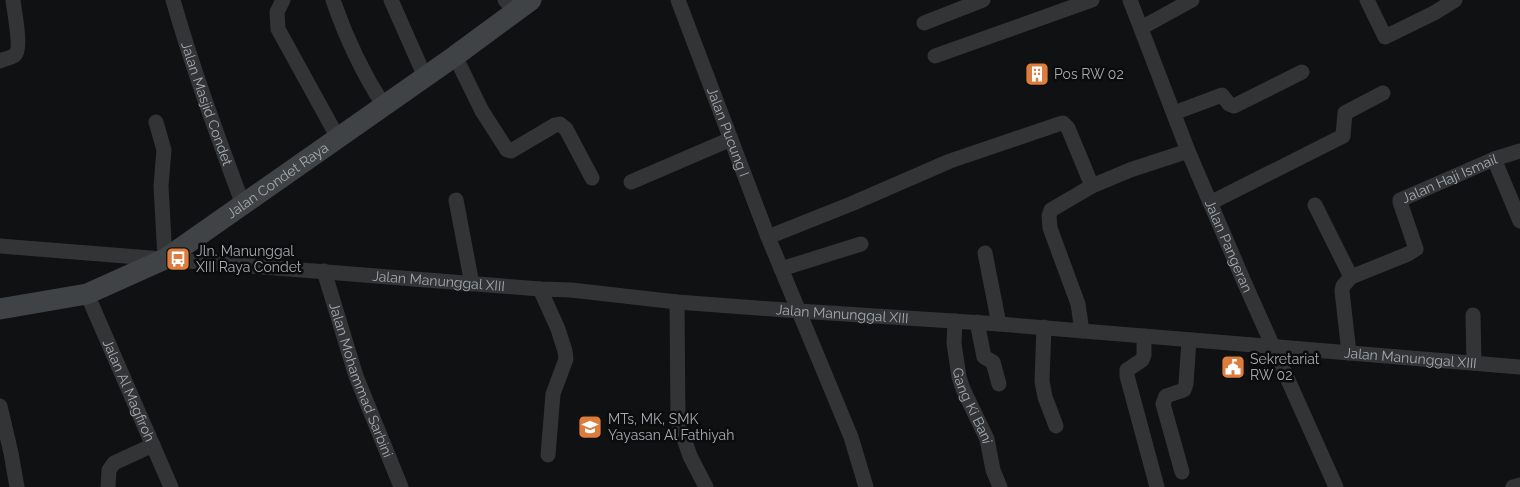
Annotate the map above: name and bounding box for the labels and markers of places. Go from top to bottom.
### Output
building icon: Pos RW 02 [1024,61,1050,87]
place label: Pos RW 02 [1054,66,1124,82]
place label: Jln. Manunggal XIII Raya Condet [196,243,302,275]
bus stop icon: Jln. Manunggal XIII Raya Condet [165,246,191,272]
place label: Sekretariat RW 02 [1250,351,1320,383]
public building icon: Sekretariat RW 02 [1220,354,1246,380]
place label: MTs, MK, SMK Yayasan Al Fathiyah [608,411,734,443]
school or university icon: MTs, MK, SMK Yayasan Al Fathiyah [577,414,603,440]

